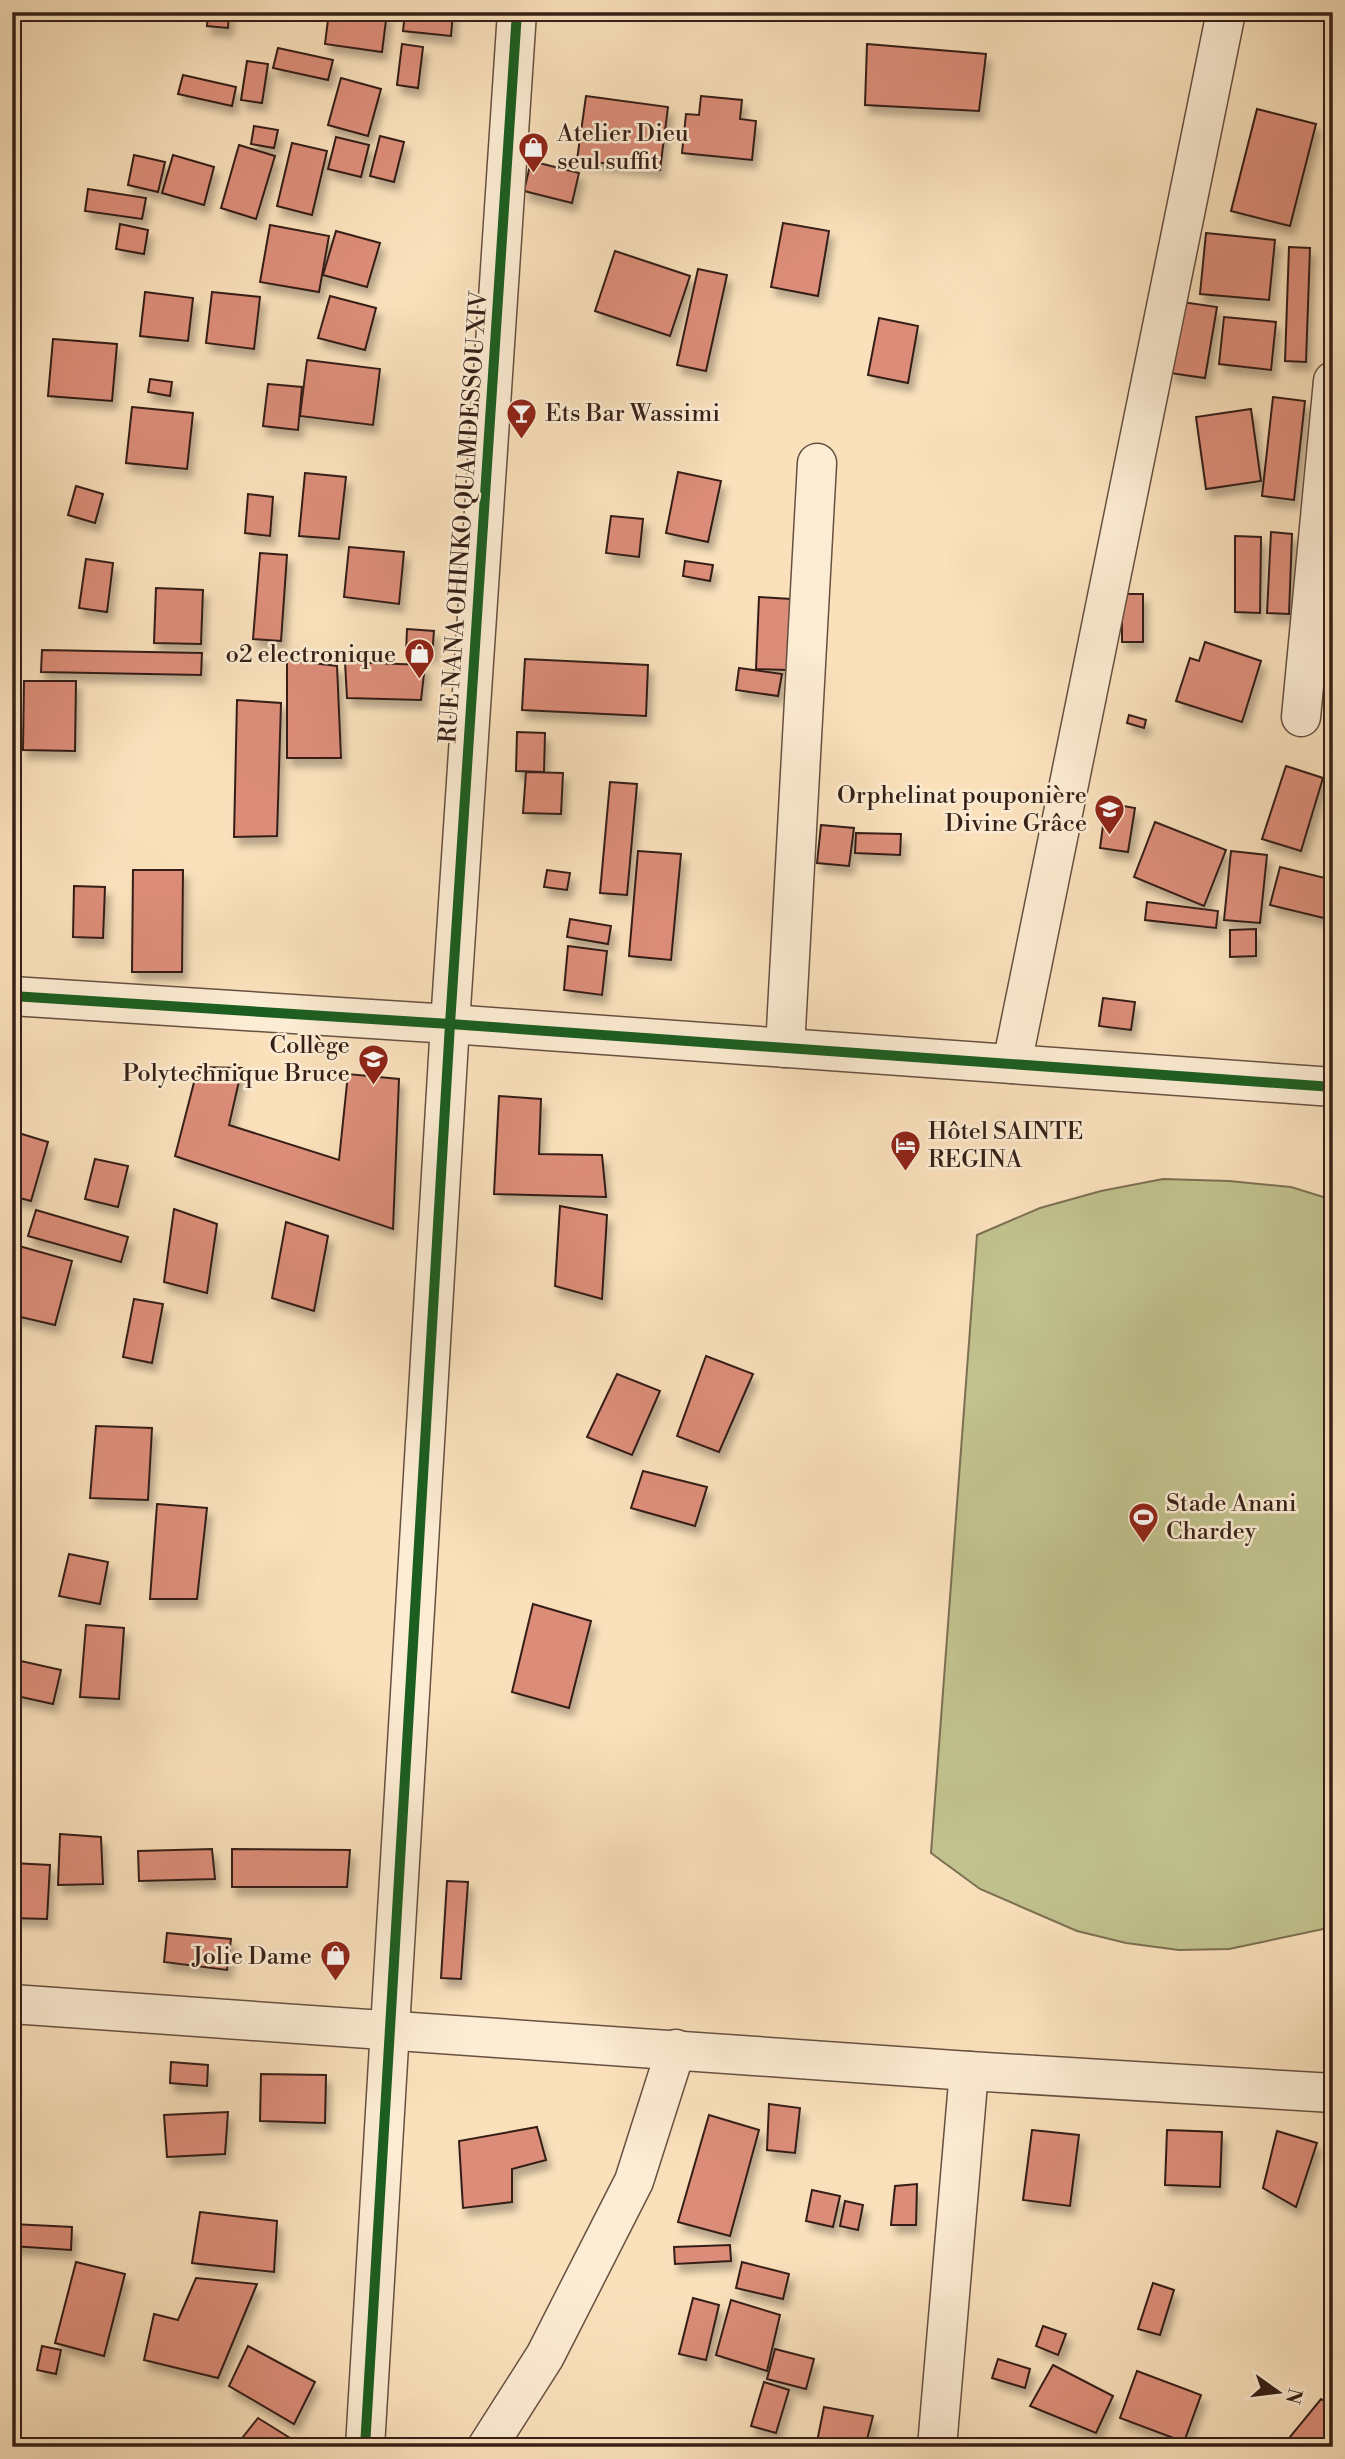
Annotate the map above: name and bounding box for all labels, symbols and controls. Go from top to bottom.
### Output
place label: Atelier Dieu seul suffit [556,119,689,177]
shop icon: Atelier Dieu seul suffit [517,130,551,174]
street label: RUE NANA OHINKO QUAMDESSOU XIV [433,289,495,744]
bar icon: Ets Bar Wassimi [505,396,539,440]
place label: Ets Bar Wassimi [545,399,720,429]
shop icon: o2 electronique [402,637,436,681]
place label: o2 electronique [226,640,396,670]
place label: Orphelinat pouponière Divine Grâce [837,781,1087,839]
school or university icon: Orphelinat pouponière Divine Grâce [1093,792,1127,836]
place label: Collège Polytechnique Bruce [123,1031,350,1089]
school or university icon: Collège Polytechnique Bruce [356,1042,390,1086]
place label: Hôtel SAINTE REGINA [928,1117,1083,1175]
hotel icon: Hôtel SAINTE REGINA [888,1128,922,1172]
place label: Stade Anani Chardey [1166,1489,1297,1547]
sports icon: Stade Anani Chardey [1126,1500,1160,1544]
shop icon: Jolie Dame [318,1939,352,1983]
place label: Jolie Dame [191,1942,312,1972]
north arrow [1244,2358,1314,2428]
text: N [1280,2386,1307,2406]

